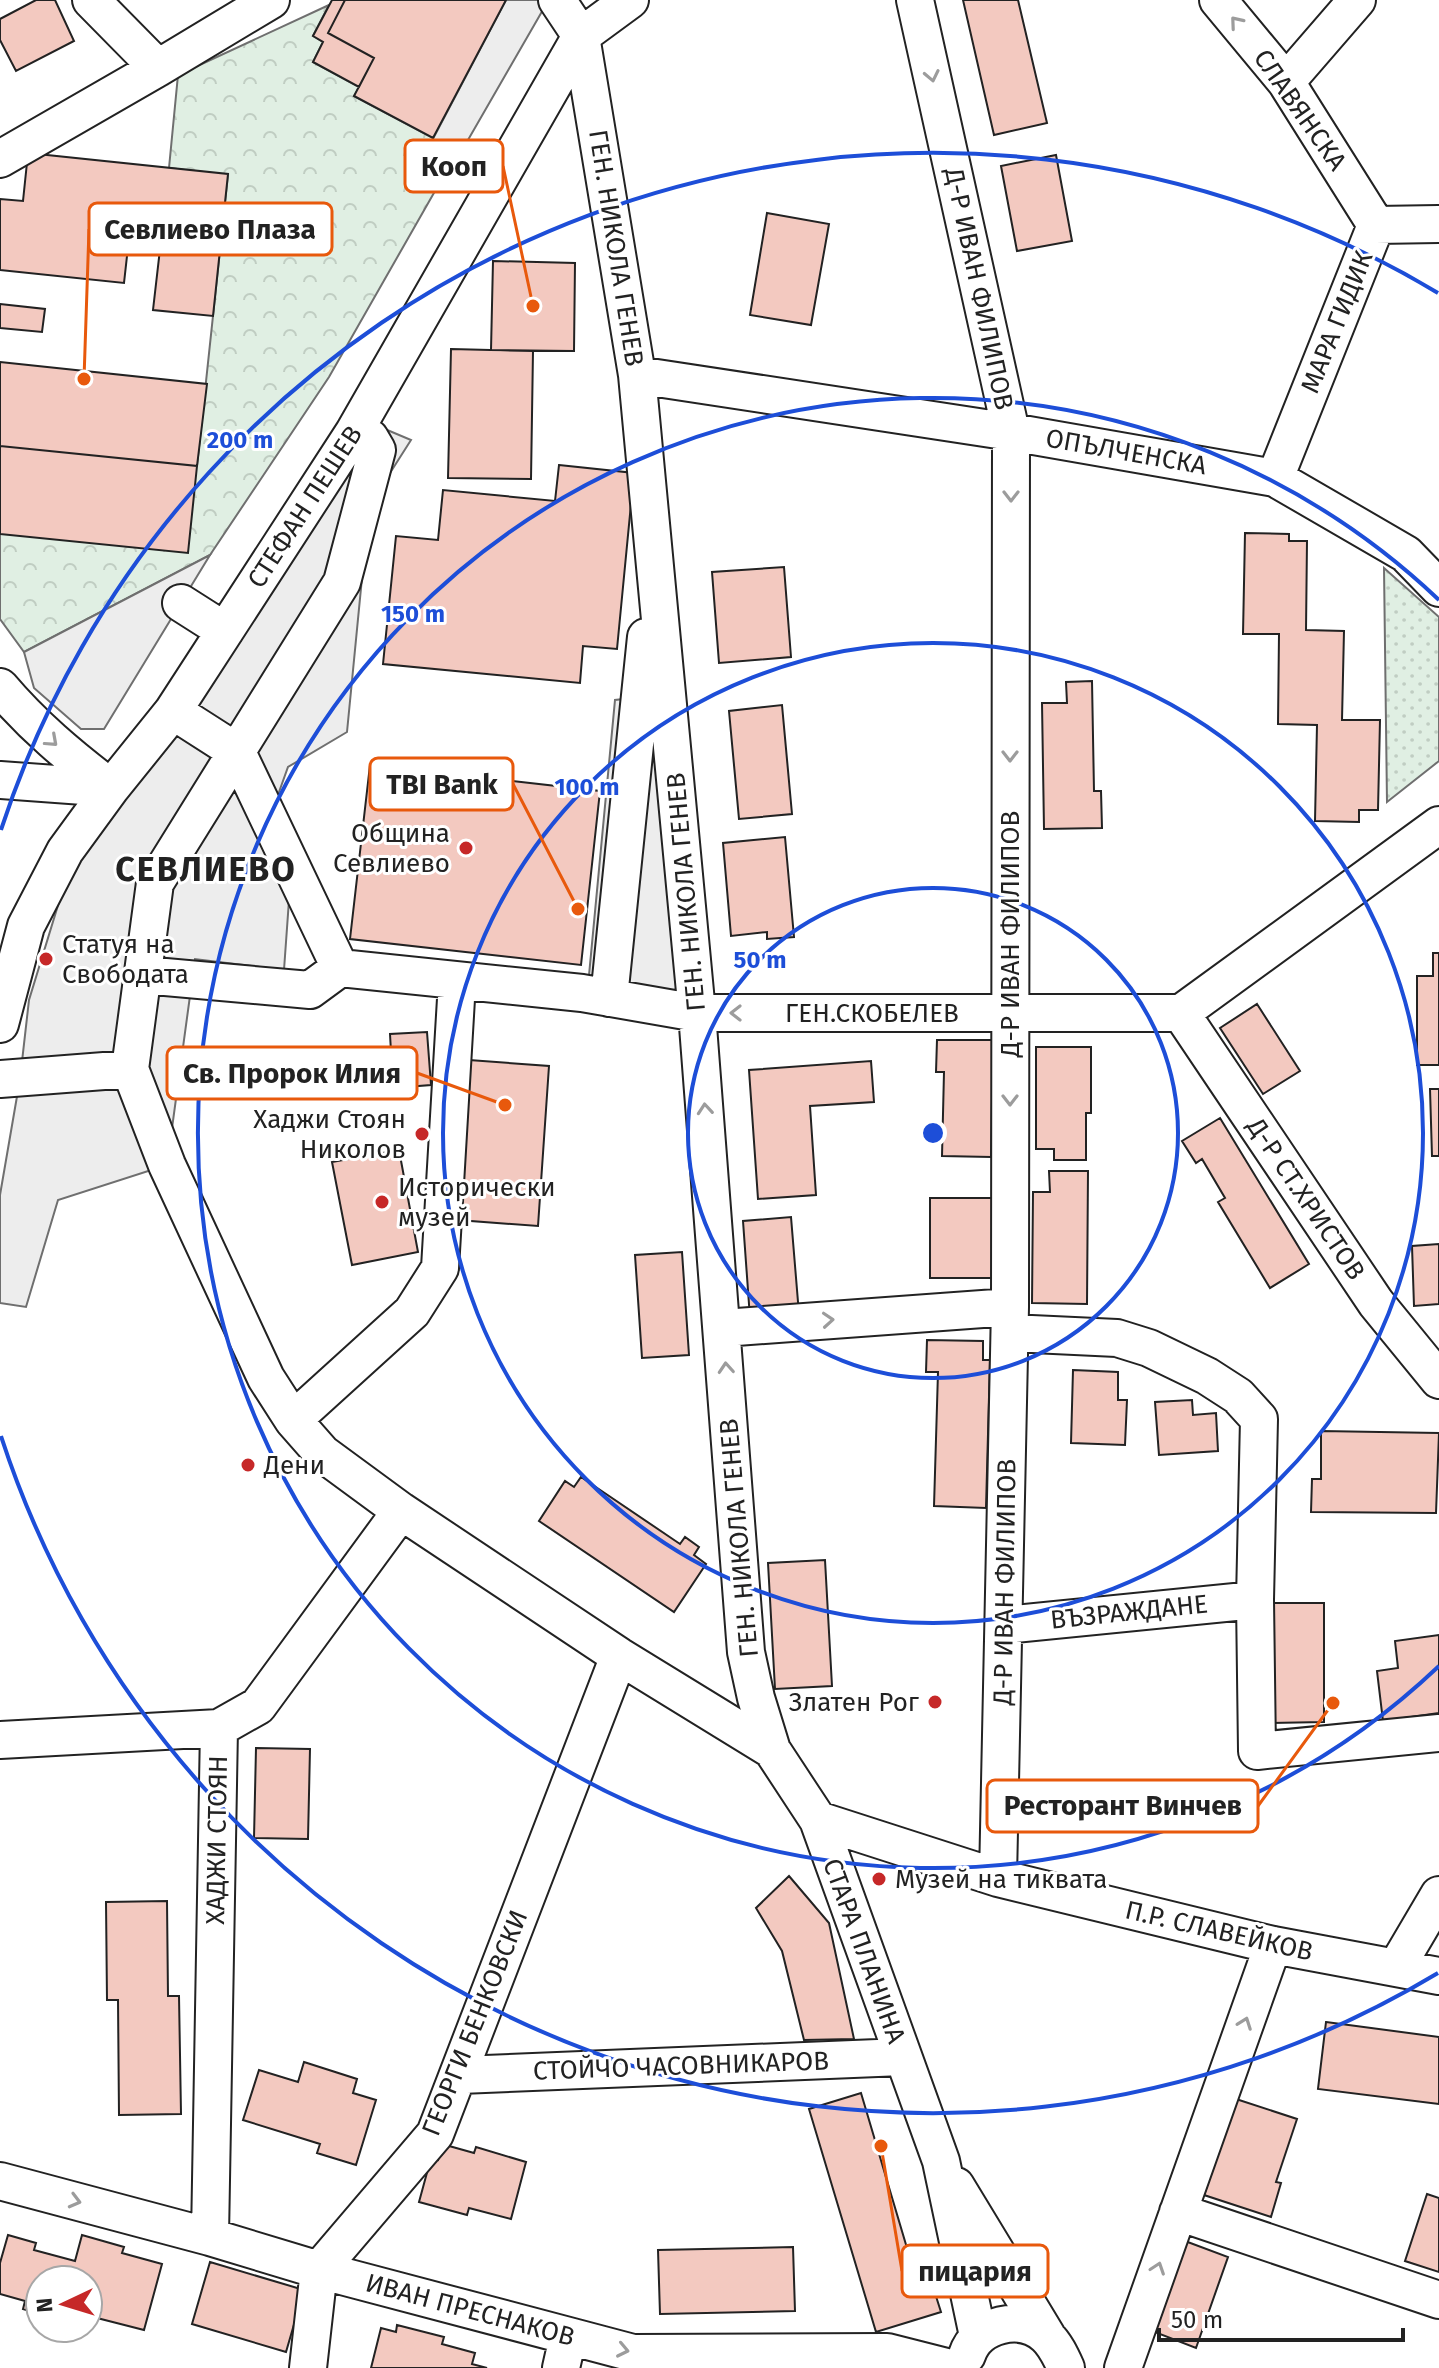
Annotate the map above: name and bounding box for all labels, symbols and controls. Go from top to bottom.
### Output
one-way arrow [1231,17,1246,32]
street label: СЛАВЯНСКА [1247,44,1353,177]
one-way arrow [923,69,940,82]
street label: ГЕН. НИКОЛА ГЕНЕВ [582,127,650,369]
callout: Кооп [405,140,503,192]
text: Кооп [421,150,487,183]
street label: Д-Р ИВАН ФИЛИПОВ [938,164,1020,413]
callout: Севлиево Плаза [89,203,332,255]
text: Севлиево Плаза [104,213,316,246]
street label: МАРА ГИДИК [1294,246,1380,398]
street label: СТЕФАН ПЕШЕВ [241,420,369,594]
street label: ОПЪЛЧЕНСКА [1043,423,1209,481]
text: 200 m [207,426,273,454]
one-way arrow [1002,490,1020,503]
text: 150 m [381,600,445,628]
one-way arrow [43,732,57,746]
one-way arrow [1001,750,1019,763]
callout: TBI Bank [370,758,513,810]
text: TBI Bank [386,768,498,801]
street label: ГЕН. НИКОЛА ГЕНЕВ [660,771,712,1013]
text: 100 m [554,773,620,801]
street label: Д-Р ИВАН ФИЛИПОВ [995,811,1026,1058]
place label: Община Севлиево [333,818,450,879]
marker: Община Севлиево [457,839,475,857]
district label: СЕВЛИЕВО [115,849,297,890]
place label: Статуя на Свободата [62,929,189,990]
text: 50 m [734,946,786,974]
marker: Статуя на Свободата [37,950,55,968]
street label: ГЕН.СКОБЕЛЕВ [785,998,959,1029]
one-way arrow [729,1004,742,1022]
callout: Св. Пророк Илия [167,1047,417,1099]
text: Св. Пророк Илия [183,1057,401,1090]
one-way arrow [1001,1094,1019,1107]
one-way arrow [697,1102,714,1115]
place label: Хаджи Стоян Николов [253,1104,406,1165]
street label: Д-Р СТ.ХРИСТОВ [1240,1111,1371,1286]
centre of rings [919,1119,947,1147]
marker: Хаджи Стоян Николов [413,1125,431,1143]
place label: Исторически музей [398,1172,556,1233]
marker: Исторически музей [373,1193,391,1211]
one-way arrow [822,1312,835,1329]
one-way arrow [717,1361,734,1374]
street label: ГЕН. НИКОЛА ГЕНЕВ [713,1417,765,1659]
place label: Дени [263,1450,325,1481]
marker: Дени [239,1456,257,1474]
street label: Д-Р ИВАН ФИЛИПОВ [987,1459,1023,1706]
street label: ВЪЗРАЖДАНЕ [1049,1588,1209,1636]
place label: Златен Рог [789,1687,920,1718]
marker: Златен Рог [926,1693,944,1711]
street label: ХАДЖИ СТОЯН [200,1755,234,1925]
callout: Ресторант Винчев [987,1780,1258,1832]
text: Ресторант Винчев [1004,1789,1242,1822]
street label: СТАРА ПЛАНИНА [816,1854,912,2048]
place label: Музей на тиквата [895,1864,1107,1895]
marker: Музей на тиквата [870,1870,888,1888]
street label: П.Р. СЛАВЕЙКОВ [1122,1894,1316,1968]
street label: ГЕОРГИ БЕНКОВСКИ [416,1906,534,2140]
one-way arrow [1236,2017,1252,2031]
street label: СТОЙЧО ЧАСОВНИКАРОВ [532,2045,830,2087]
one-way arrow [68,2192,82,2209]
callout: пицария [902,2245,1048,2297]
text: пицария [918,2255,1032,2288]
one-way arrow [1149,2262,1165,2276]
north arrow [24,2264,104,2344]
street label: ИВАН ПРЕСНАКОВ [362,2267,578,2353]
scale bar [1159,2292,1403,2342]
text: N [31,2297,59,2314]
text: 50 m [1171,2306,1223,2334]
one-way arrow [616,2341,630,2358]

